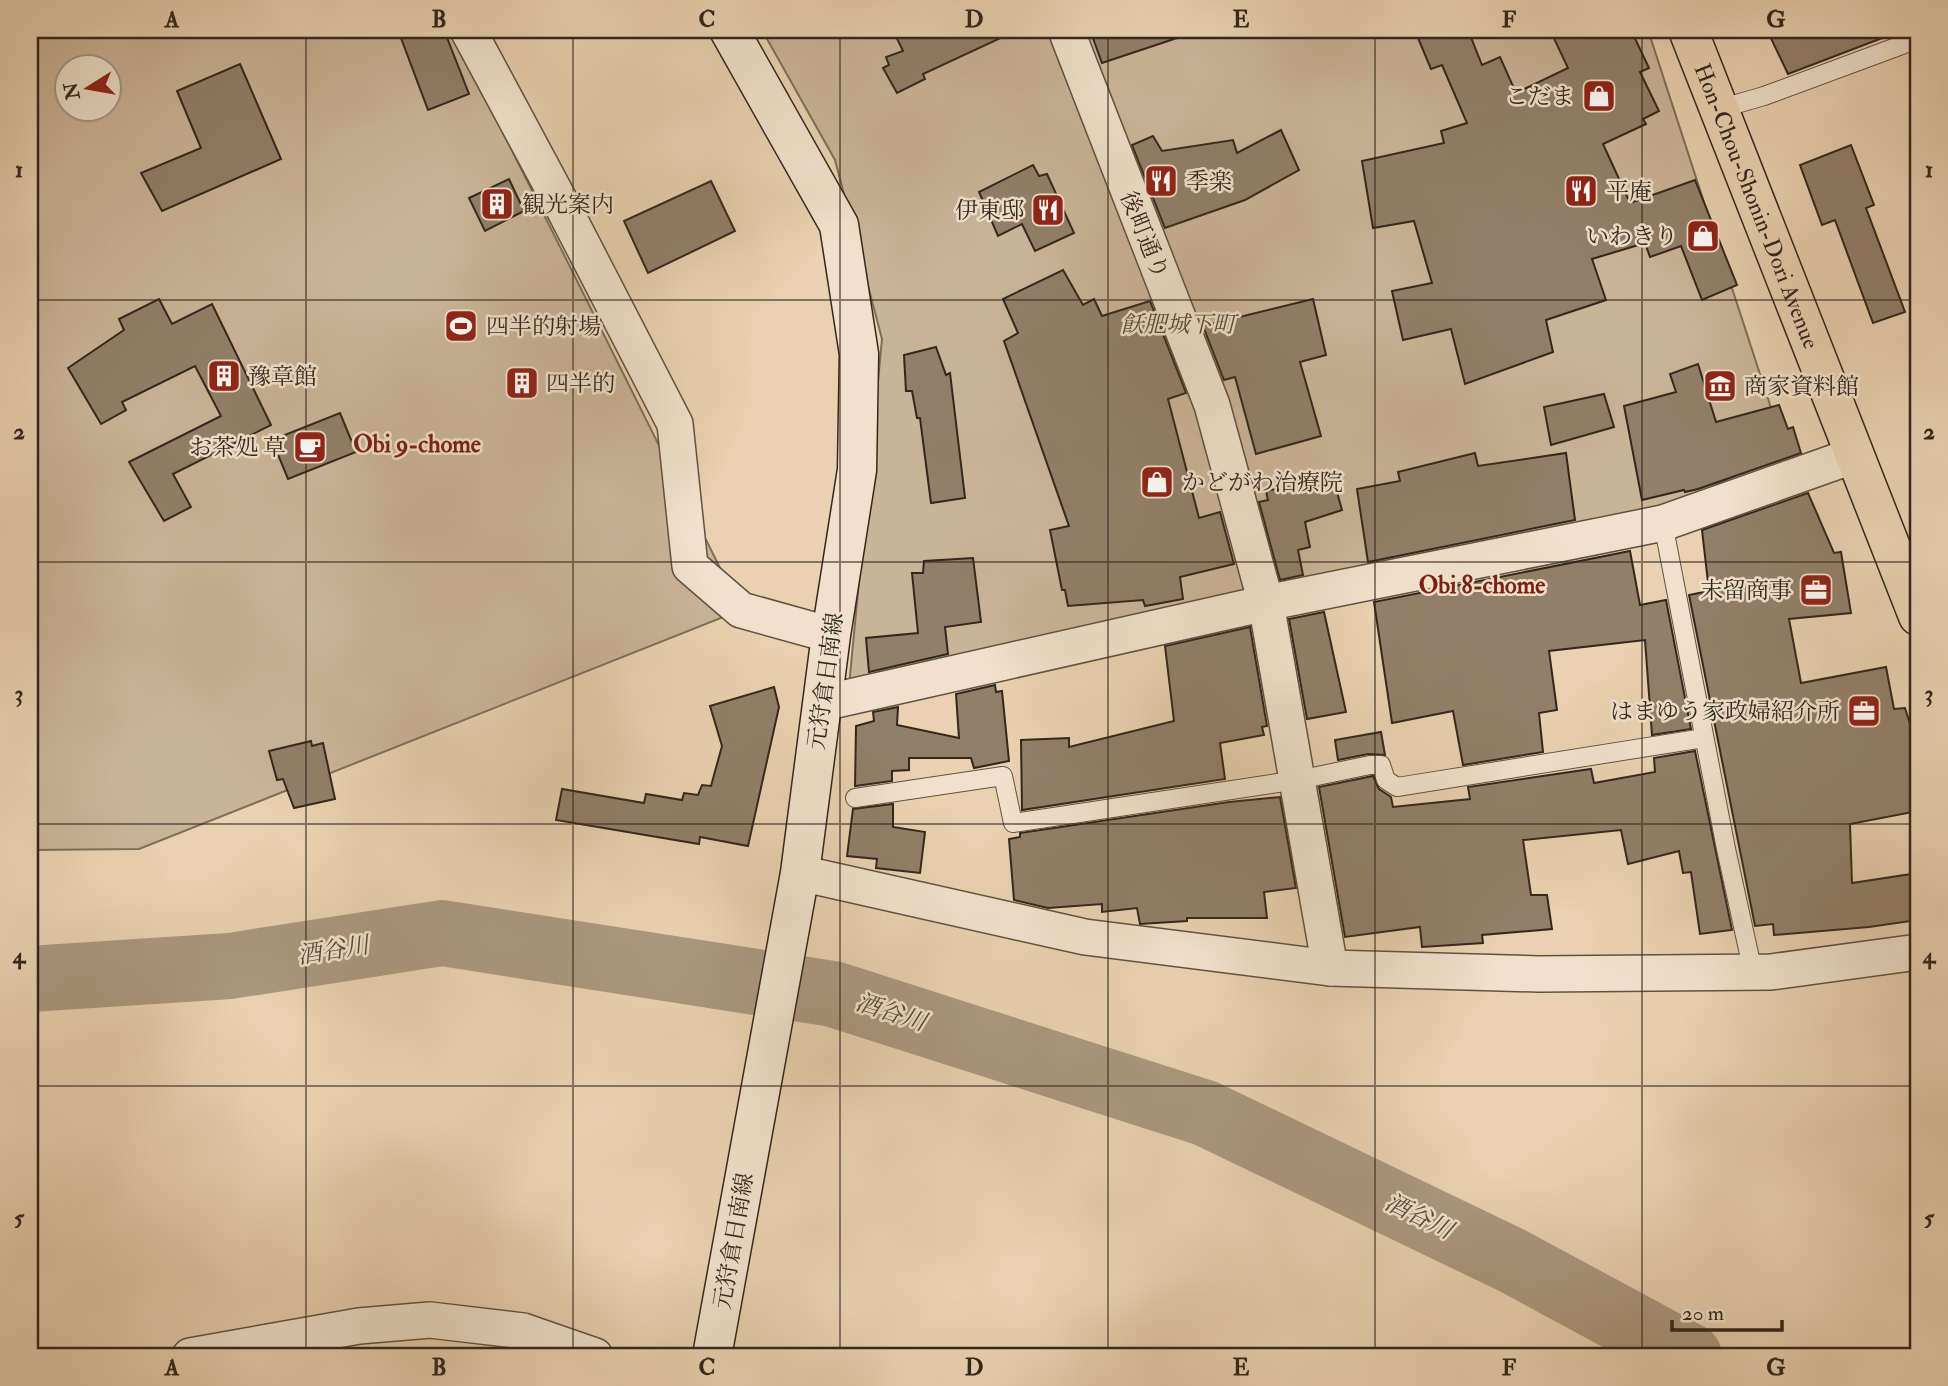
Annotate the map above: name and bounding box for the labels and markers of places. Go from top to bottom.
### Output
shop icon: こだま [1580,77,1618,115]
place label: こだま [1505,82,1574,111]
restaurant icon: 季楽 [1142,162,1180,200]
place label: 季楽 [1186,167,1232,196]
restaurant icon: 平庵 [1562,172,1600,210]
place label: 平庵 [1606,177,1652,206]
building icon: 観光案内 [478,185,516,223]
place label: 観光案内 [522,190,614,219]
restaurant icon: 伊東邸 [1029,191,1067,229]
place label: 伊東邸 [955,196,1024,225]
shop icon: いわきり [1684,217,1722,255]
place label: いわきり [1586,222,1678,251]
sports icon: 四半的射場 [442,307,480,345]
place label: 四半的射場 [486,312,601,341]
building icon: 豫章館 [205,357,243,395]
place label: 豫章館 [248,362,317,391]
building icon: 四半的 [503,364,541,402]
museum icon: 商家資料館 [1701,367,1739,405]
place label: 四半的 [546,369,615,398]
place label: 商家資料館 [1744,372,1859,401]
cafe icon: お茶処 草 [291,428,329,466]
place label: お茶処 草 [189,433,286,462]
shop icon: かどがわ治療院 [1138,463,1176,501]
place label: かどがわ治療院 [1182,468,1343,497]
office icon: 末留商事 [1797,571,1835,609]
place label: 末留商事 [1700,576,1792,605]
office icon: はまゆう家政婦紹介所 [1845,692,1883,730]
place label: はまゆう家政婦紹介所 [1610,697,1840,726]

